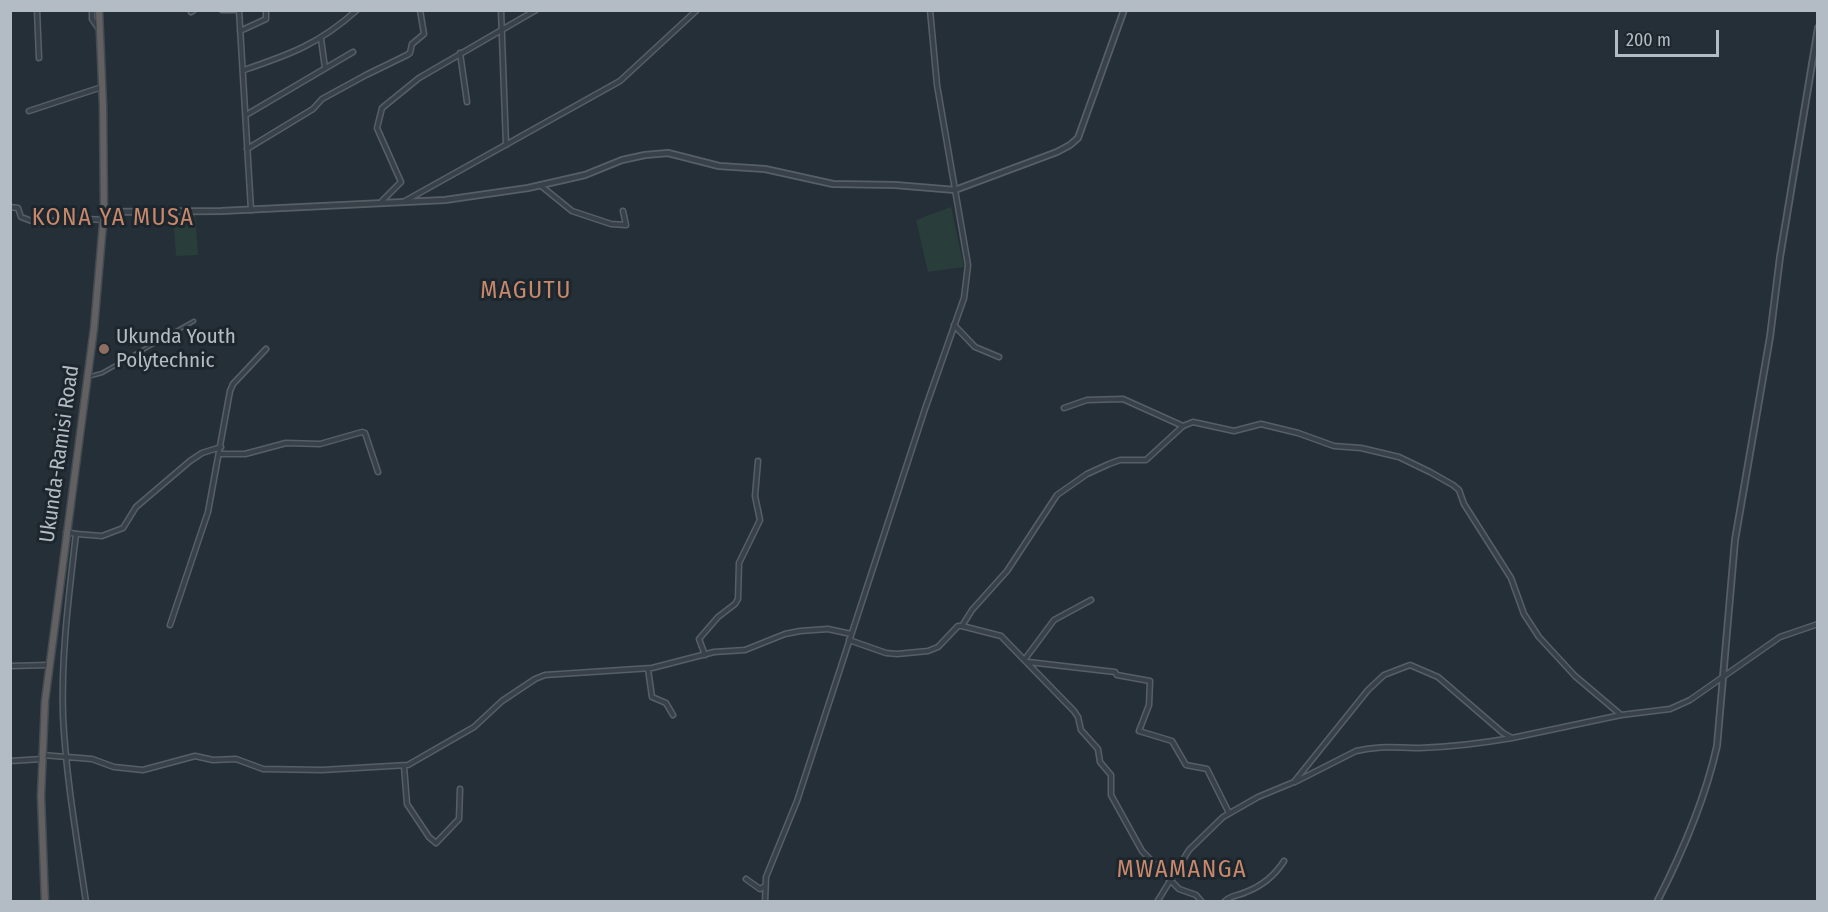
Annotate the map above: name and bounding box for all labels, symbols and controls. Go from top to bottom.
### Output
scale bar [1618,18,1722,56]
text: 200 m [1626,29,1671,51]
district label: KONA YA MUSA [32,204,194,232]
district label: MAGUTU [480,277,572,305]
place label: Ukunda Youth Polytechnic [116,324,236,374]
marker: Ukunda Youth Polytechnic [97,342,111,356]
street label: Ukunda-Ramisi Road [35,364,85,544]
district label: MWAMANGA [1117,856,1247,884]

